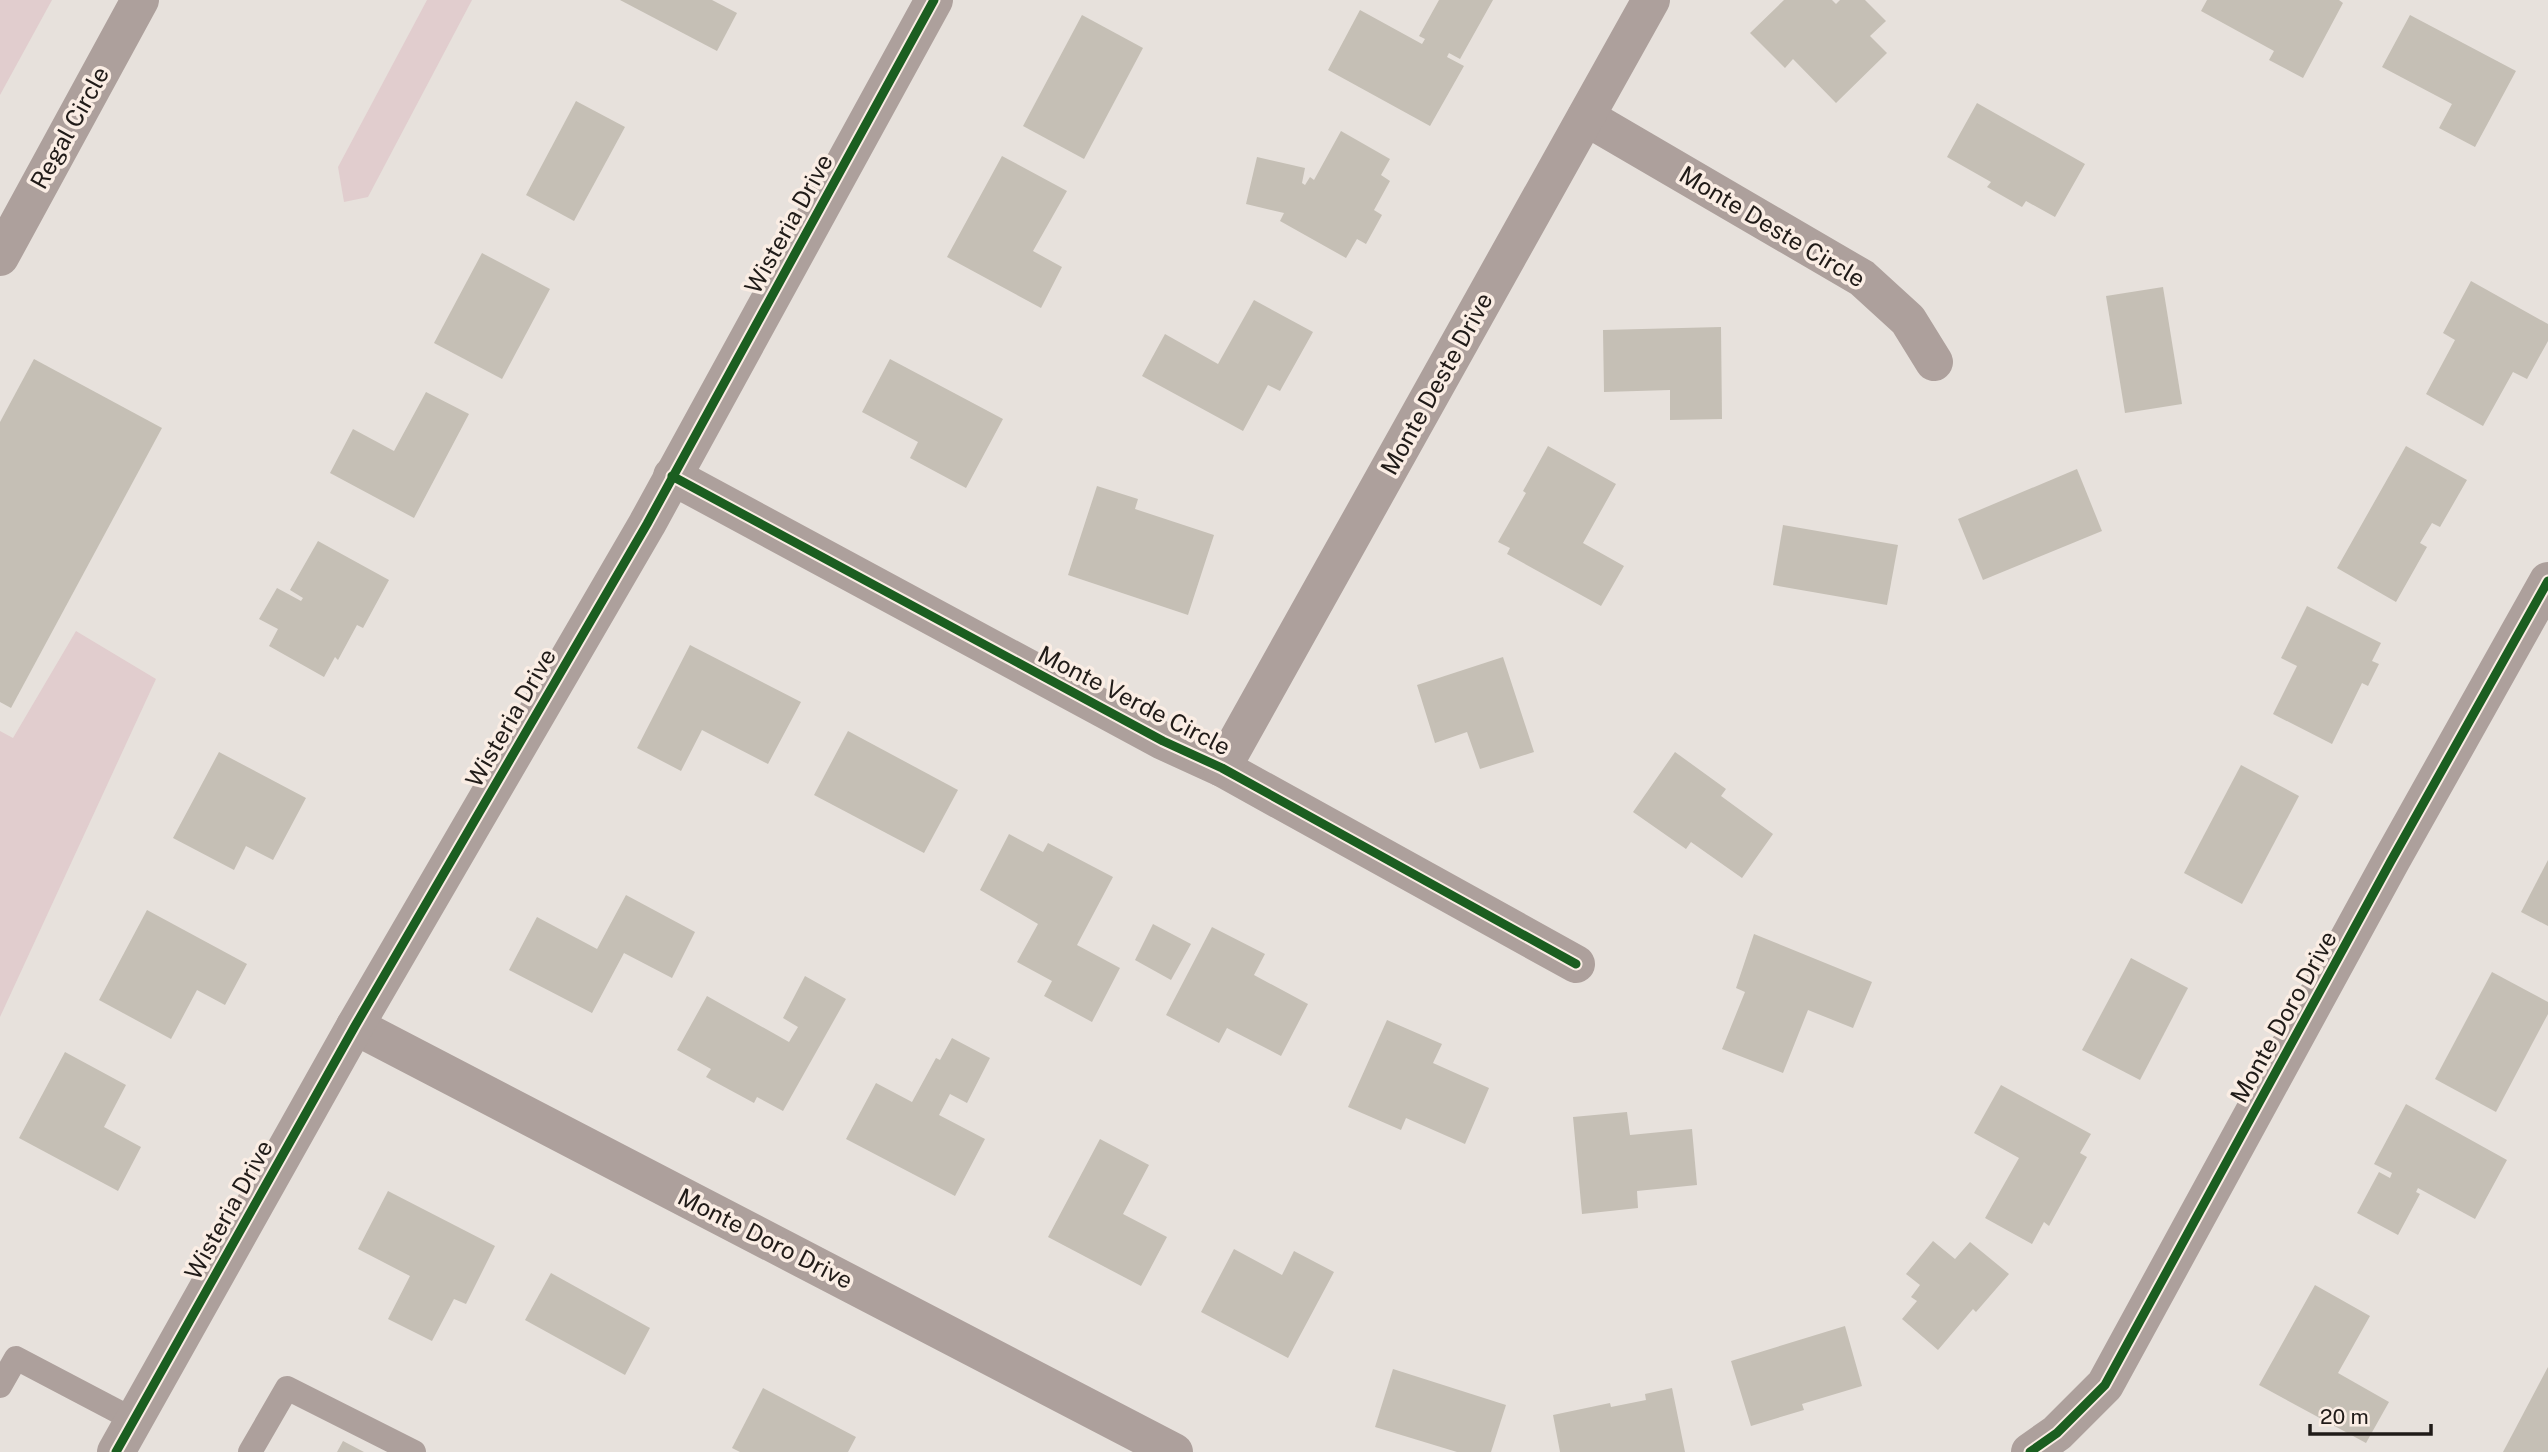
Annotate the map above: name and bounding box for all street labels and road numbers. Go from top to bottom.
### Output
street label: Regal Circle [24,62,114,193]
street label: Wisteria Drive [738,149,838,298]
street label: Monte Deste Circle [1675,160,1870,293]
street label: Monte Deste Drive [1374,288,1498,480]
street label: Monte Verde Circle [1034,639,1235,761]
street label: Wisteria Drive [459,643,561,792]
street label: Monte Doro Drive [2224,926,2342,1107]
street label: Wisteria Drive [178,1135,278,1284]
street label: Monte Doro Drive [673,1182,858,1294]

